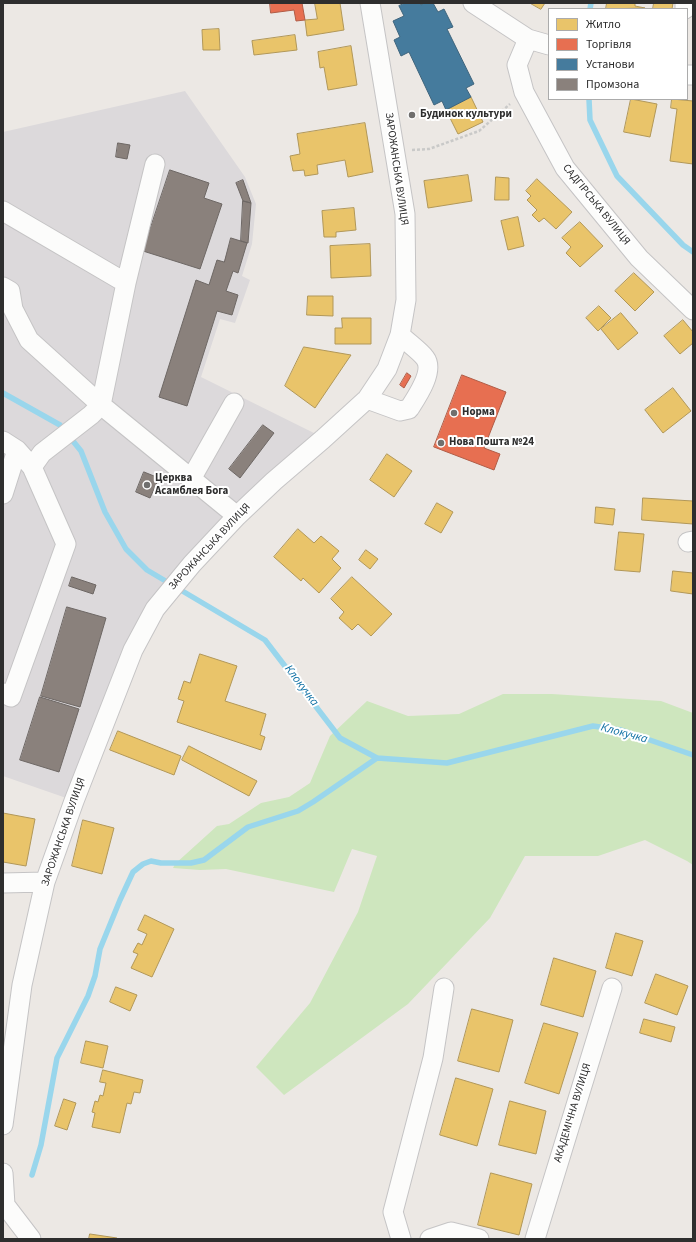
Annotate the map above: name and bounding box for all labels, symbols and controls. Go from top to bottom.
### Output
legend [548,8,688,100]
text: Житло [586,16,621,33]
text: Торгівля [586,36,631,53]
text: Установи [586,56,634,73]
text: Промзона [586,76,639,93]
place label: Будинок культури [420,108,512,122]
marker: Будинок культури [407,110,417,120]
street label: ЗАРОЖАНСЬКА ВУЛИЦЯ [382,112,410,226]
street label: САДГІРСЬКА ВУЛИЦЯ [559,162,633,248]
place label: Норма [462,406,495,420]
marker: Норма [449,408,459,418]
place label: Нова Пошта №24 [449,436,534,450]
marker: Нова Пошта №24 [436,438,446,448]
place label: Церква Асамблея Бога [155,472,228,498]
marker: Церква Асамблея Бога [142,480,152,490]
street label: ЗАРОЖАНСЬКА ВУЛИЦЯ [166,501,254,593]
water label: Клокучка [281,663,321,709]
water label: Клокучка [599,721,649,747]
street label: ЗАРОЖАНСЬКА ВУЛИЦЯ [39,776,89,888]
street label: АКАДЕМІЧНА ВУЛИЦЯ [552,1062,594,1164]

